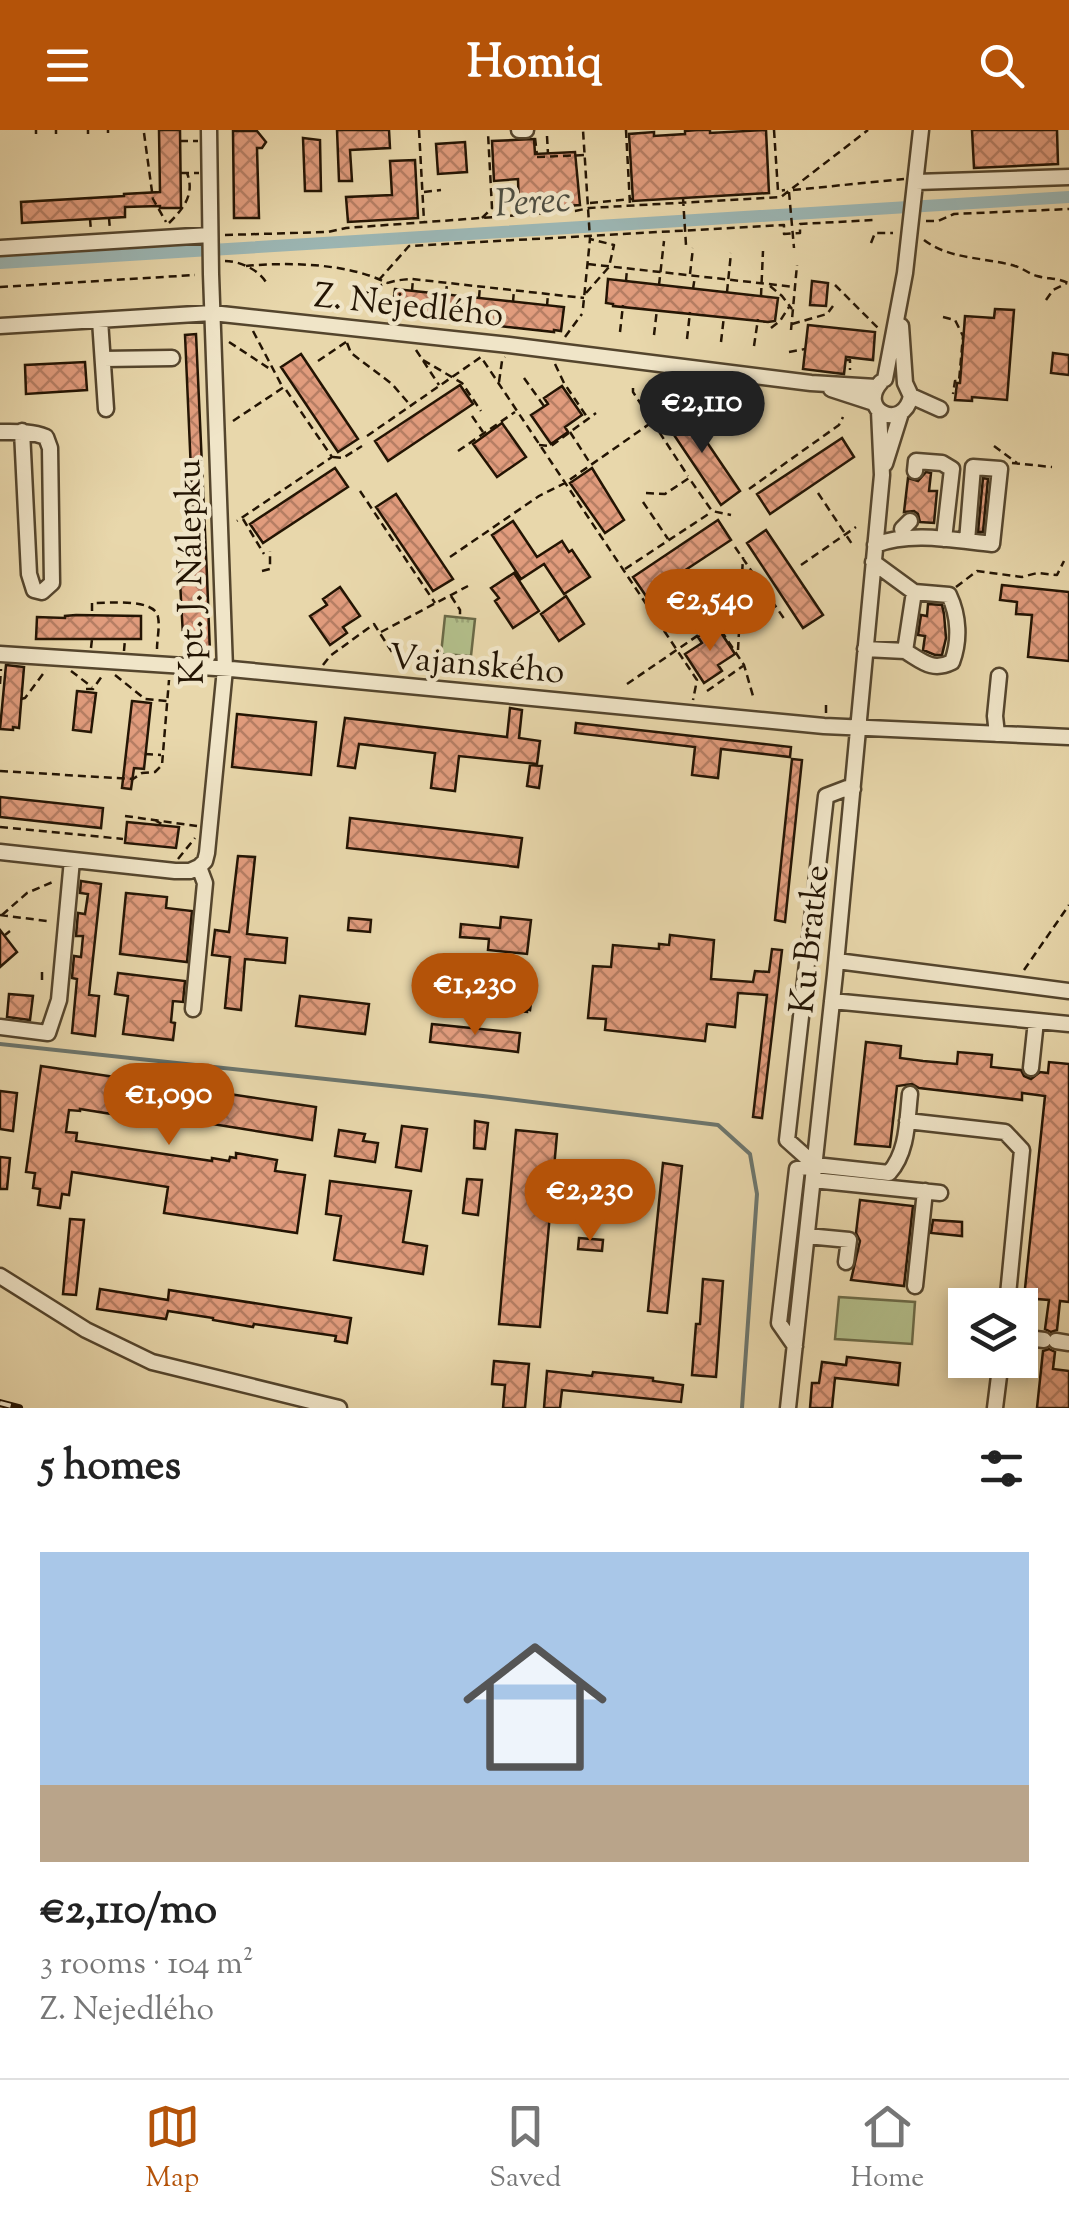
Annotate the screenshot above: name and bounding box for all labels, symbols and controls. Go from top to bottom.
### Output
text: Homiq [467,33,602,98]
icon: menu [40,38,95,93]
icon: search [974,38,1029,93]
water label: Perec [493,174,573,234]
street label: Z. Nejedlého [311,272,506,343]
pin: €2,110 [621,371,783,456]
text: €2,110 [662,380,742,426]
street label: Kpt. J. Nálepku [165,459,220,685]
pin: €2,540 [629,569,791,654]
text: €2,540 [667,578,753,624]
street label: Vajanského [387,633,567,700]
street label: Ku Bratke [778,862,845,1016]
pin: €1,230 [394,953,556,1038]
text: €1,230 [433,962,517,1008]
pin: €1,090 [88,1063,250,1148]
text: €1,090 [125,1072,213,1118]
pin: €2,230 [509,1159,671,1244]
text: €2,230 [547,1168,633,1214]
map controls [948,1288,1038,1378]
button: layers [948,1288,1038,1378]
text: 5 homes [40,1438,181,1498]
icon: filters [974,1441,1029,1496]
icon: home [445,1617,625,1797]
text: €2,110/mo [40,1882,217,1942]
text: 3 rooms · 104 m² [40,1942,254,1988]
text: Z. Nejedlého [40,1988,214,2034]
tab: Map [145,2099,200,2199]
tab: Saved [489,2099,561,2199]
tab: Home [851,2099,924,2199]

